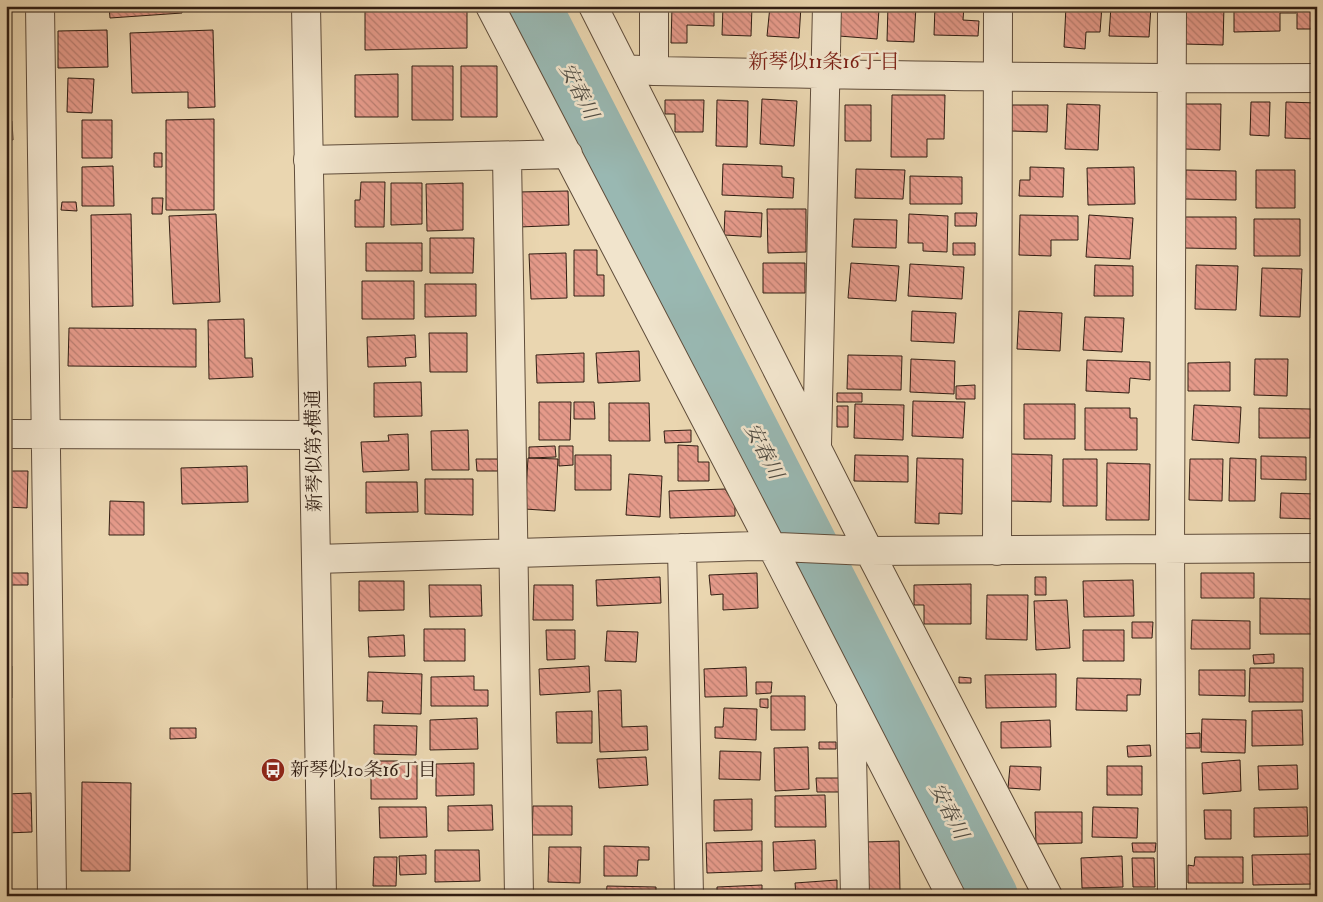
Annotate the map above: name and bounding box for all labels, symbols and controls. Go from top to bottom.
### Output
district label: 新琴似11条16丁目 [748,49,900,74]
water label: 安春川 [554,59,605,125]
street label: 新琴似第5横通 [301,390,327,512]
water label: 安春川 [739,419,790,485]
bus stop icon: 新琴似10条16丁目 [260,757,286,783]
place label: 新琴似10条16丁目 [290,758,437,782]
water label: 安春川 [924,779,975,845]

